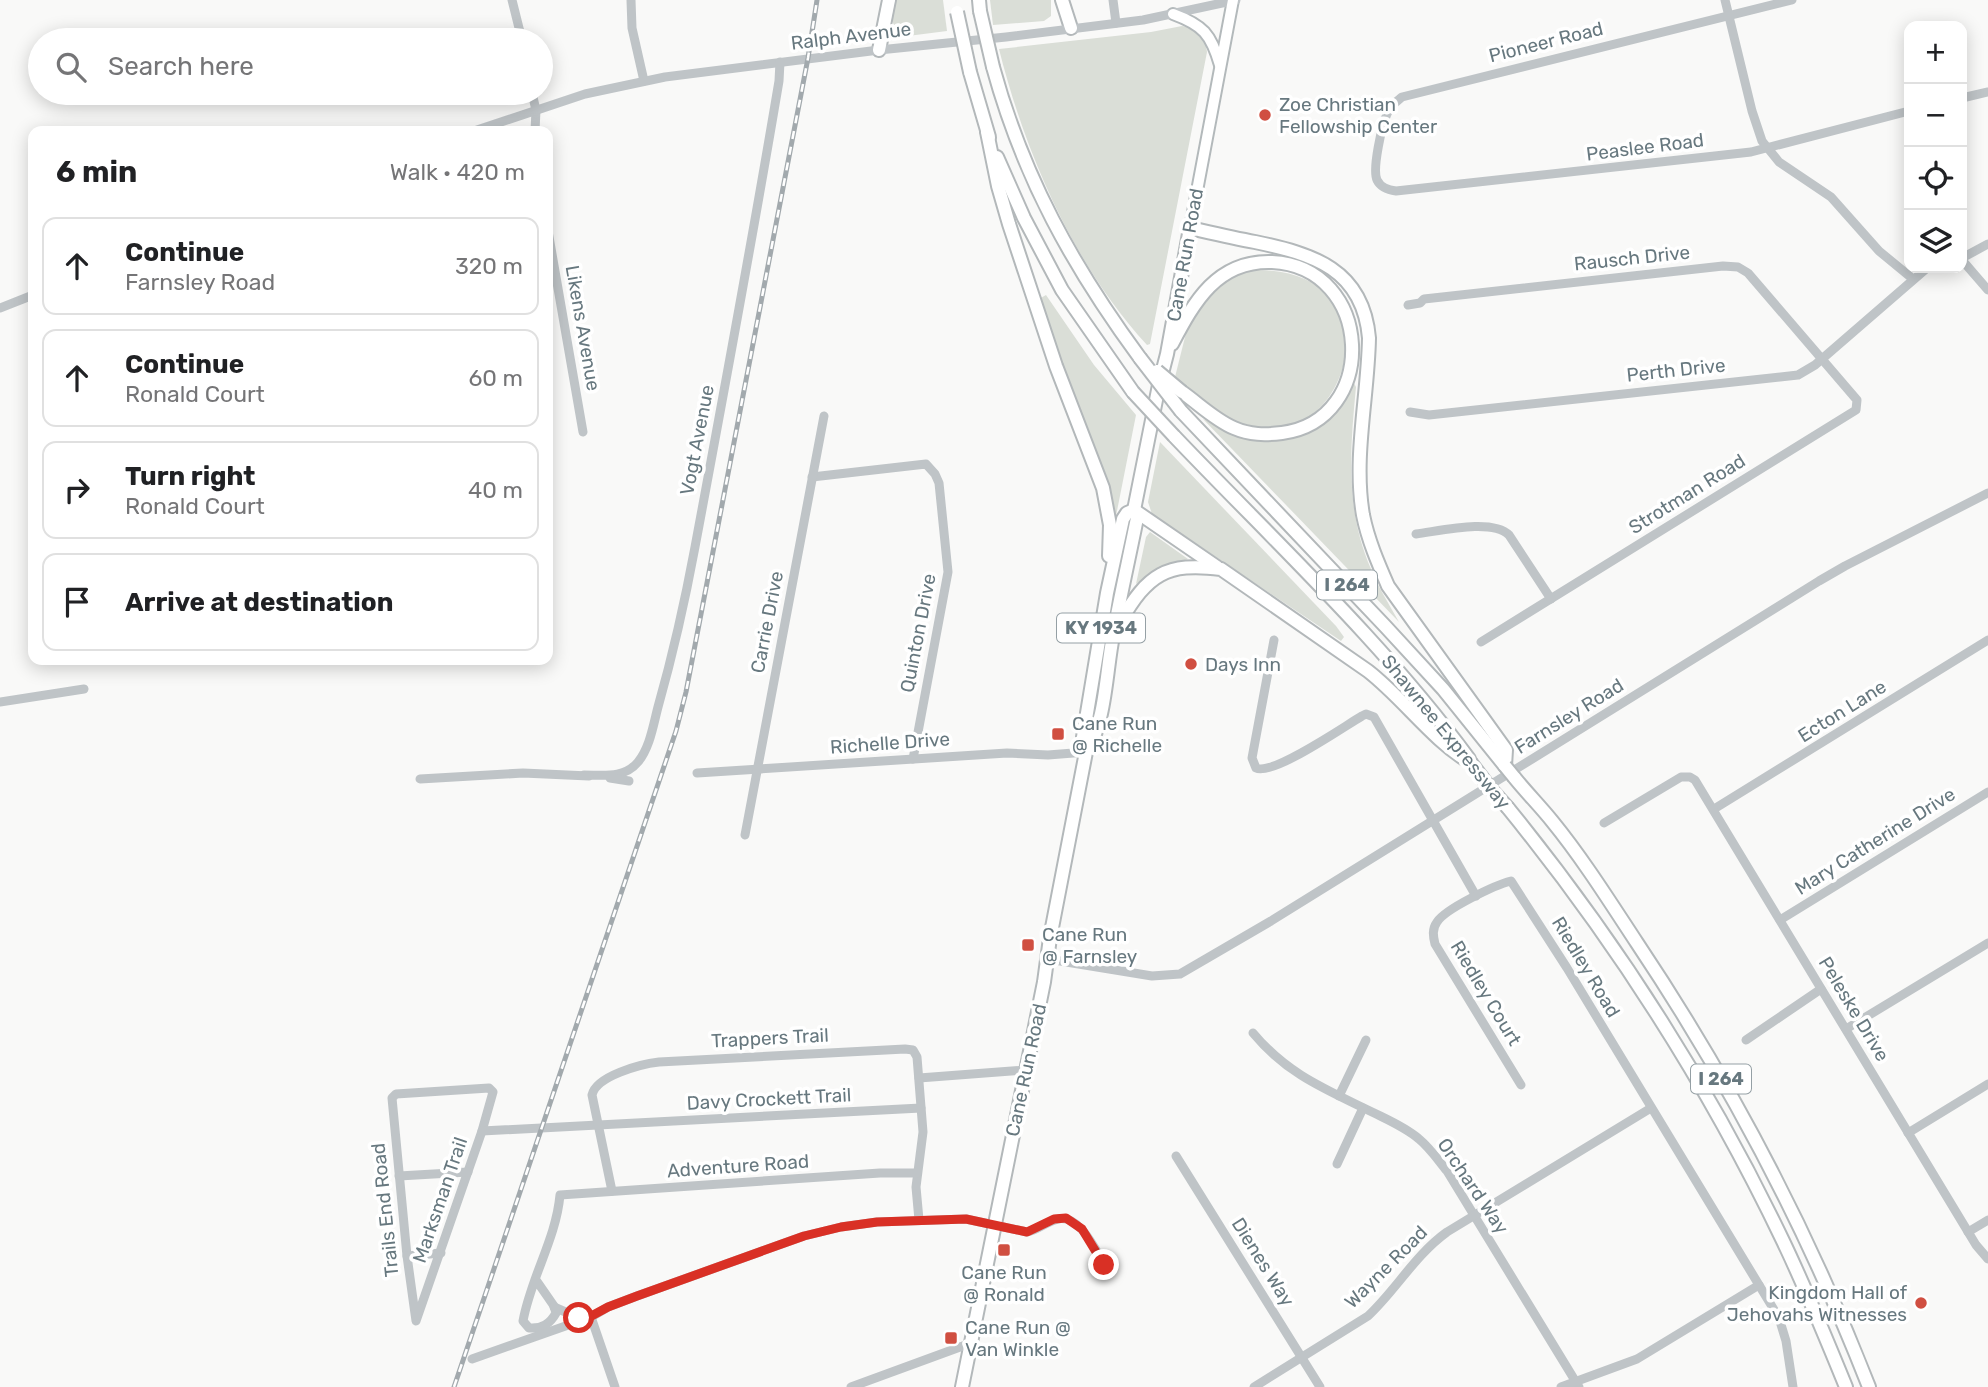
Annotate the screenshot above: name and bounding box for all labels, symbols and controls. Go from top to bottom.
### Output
street label: Ralph Avenue [789,17,913,55]
street label: Pioneer Road [1486,17,1606,67]
map controls [1904,21,1967,273]
button: + [1904,21,1967,84]
search box [28,28,553,105]
icon: search [52,48,90,86]
text: Search here [108,51,254,82]
button: − [1904,84,1967,147]
place label: Zoe Christian Fellowship Center [1279,93,1438,138]
marker: Zoe Christian Fellowship Center [1257,107,1273,123]
street label: Peaslee Road [1585,128,1705,166]
button: locate [1904,147,1967,210]
text: 6 min [56,154,137,190]
text: Walk · 420 m [390,158,525,186]
street label: Cane Run Road [1162,187,1208,323]
button: layers [1904,210,1967,273]
text: Continue [125,237,244,268]
street label: Rausch Drive [1573,240,1691,276]
icon: ahead [58,247,96,285]
text: 320 m [455,252,523,280]
street label: Likens Avenue [561,263,605,393]
text: Farnsley Road [125,268,275,296]
text: Continue [125,349,244,380]
street label: Perth Drive [1625,353,1727,387]
icon: ahead [58,359,96,397]
text: 60 m [468,364,523,392]
text: Ronald Court [125,380,265,408]
street label: Vogt Avenue [675,383,719,497]
street label: Strotman Road [1624,449,1750,539]
text: Turn right [125,461,255,492]
icon: right [58,471,96,509]
text: 40 m [468,476,523,504]
text: Ronald Court [125,492,265,520]
street label: Carrie Drive [746,569,788,675]
road number: I 264 [1317,570,1377,600]
street label: Quinton Drive [895,572,941,694]
icon: arrive [58,583,96,621]
text: Arrive at destination [125,587,393,618]
road number: KY 1934 [1057,614,1145,642]
street label: Shawnee Expressway [1377,650,1515,814]
place label: Days Inn [1205,653,1281,676]
marker: Days Inn [1183,656,1199,672]
street label: Farnsley Road [1510,673,1628,759]
street label: Ecton Lane [1794,675,1890,747]
place label: Cane Run @ Richelle [1072,712,1162,757]
marker: Cane Run @ Richelle [1050,726,1066,742]
street label: Richelle Drive [829,727,951,759]
street label: Mary Catherine Drive [1791,782,1959,900]
street label: Riedley Road [1547,912,1625,1022]
place label: Cane Run @ Farnsley [1042,923,1137,968]
street label: Riedley Court [1446,936,1527,1050]
marker: Cane Run @ Farnsley [1020,937,1036,953]
street label: Peleske Drive [1814,952,1894,1066]
street label: Cane Run Road [1001,1002,1051,1138]
street label: Trappers Trail [711,1023,829,1053]
road number: I 264 [1691,1064,1751,1094]
street label: Davy Crockett Trail [686,1083,852,1115]
street label: Marksman Trail [408,1134,472,1266]
street label: Orchard Way [1433,1134,1513,1238]
street label: Trails End Road [367,1142,403,1278]
street label: Adventure Road [666,1150,810,1182]
street label: Dienes Way [1227,1213,1299,1311]
street label: Wayne Road [1340,1221,1432,1313]
marker: Cane Run @ Ronald [996,1242,1012,1258]
route end [1088,1249,1119,1280]
place label: Cane Run @ Ronald [961,1261,1047,1306]
place label: Kingdom Hall of Jehovahs Witnesses [1727,1281,1908,1326]
marker: Kingdom Hall of Jehovahs Witnesses [1913,1295,1929,1311]
route start [563,1302,594,1333]
place label: Cane Run @ Van Winkle [965,1316,1071,1361]
marker: Cane Run @ Van Winkle [943,1330,959,1346]

